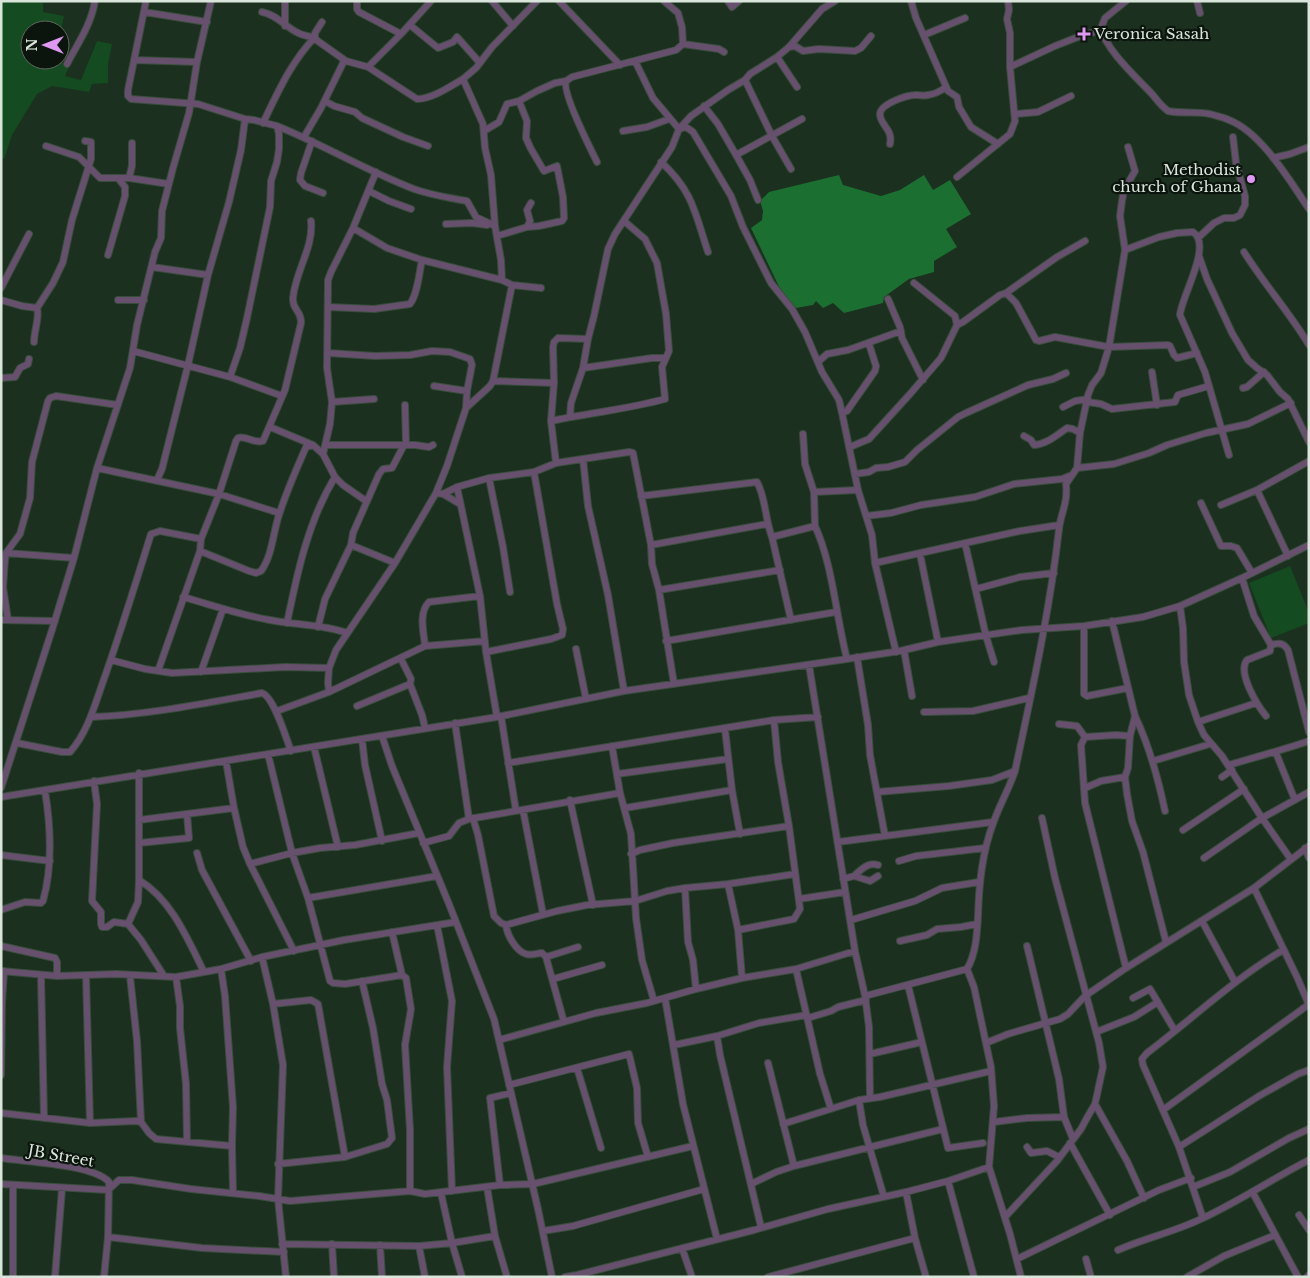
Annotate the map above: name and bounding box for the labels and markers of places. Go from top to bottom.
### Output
place label: Veronica Sasah [1093,24,1209,43]
marker: Veronica Sasah [1078,28,1090,40]
place label: Methodist church of Ghana [1112,160,1242,196]
marker: Methodist church of Ghana [1245,173,1257,185]

